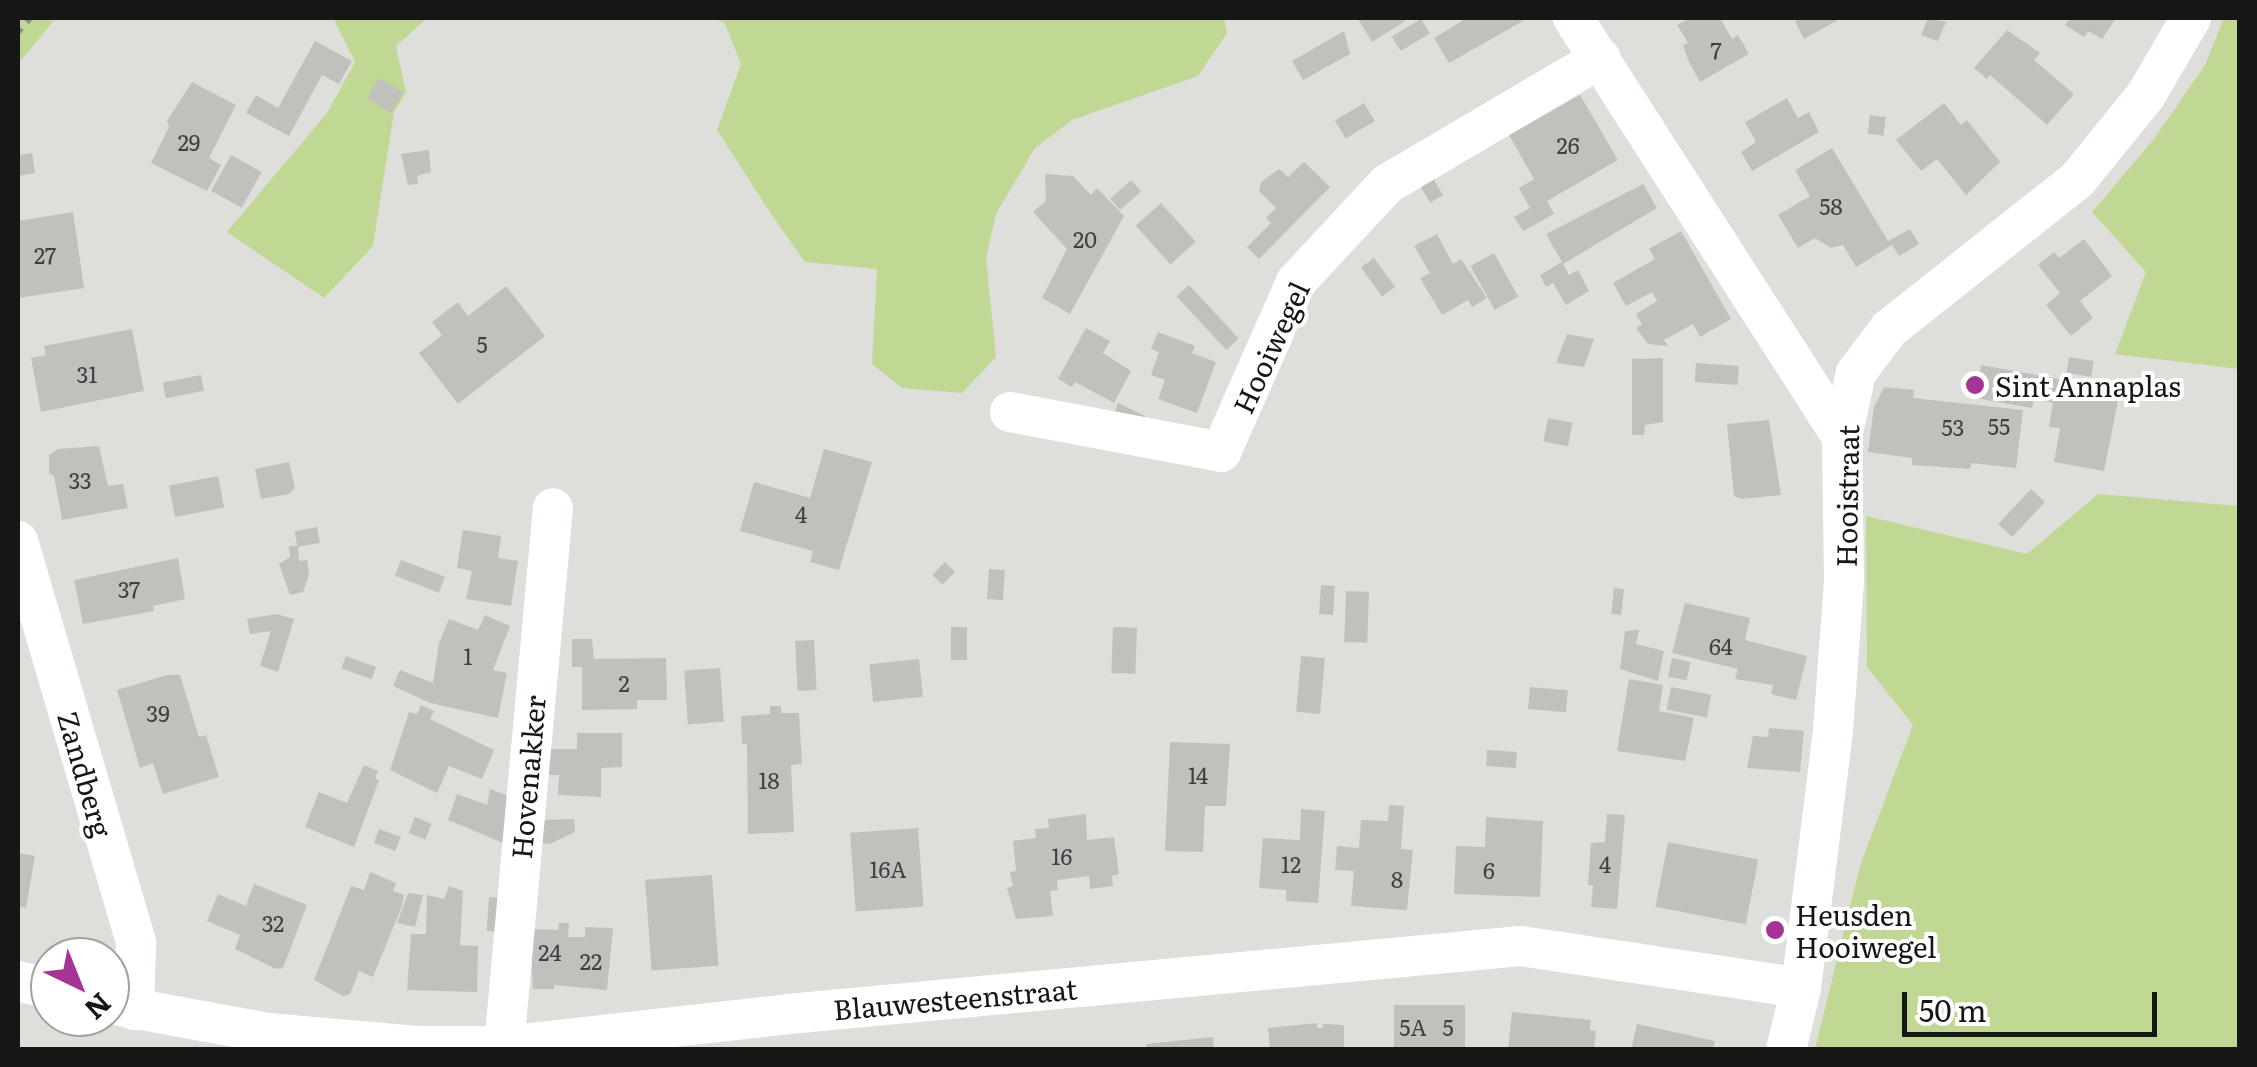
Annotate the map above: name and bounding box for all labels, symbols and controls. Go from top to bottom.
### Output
house number: 7 [1710,37,1722,63]
house number: 29 [178,129,200,155]
house number: 26 [1557,132,1579,158]
house number: 58 [1819,193,1843,219]
house number: 20 [1073,226,1097,252]
house number: 27 [34,242,56,268]
street label: Hooiwegel [1225,276,1315,418]
house number: 5 [476,331,488,357]
house number: 31 [77,361,97,387]
place label: Sint Annaplas [1995,368,2181,402]
marker: Sint Annaplas [1964,374,1986,396]
house number: 55 [1988,413,2010,439]
house number: 53 [1941,414,1965,440]
street label: Hooistraat [1828,425,1864,567]
house number: 33 [68,467,92,493]
house number: 4 [795,501,807,527]
house number: 37 [118,576,140,602]
house number: 64 [1709,633,1733,659]
house number: 1 [464,643,472,669]
house number: 2 [618,670,630,696]
street label: Hovenakker [503,694,551,860]
house number: 39 [146,700,170,726]
street label: Zandberg [52,707,120,841]
house number: 14 [1188,762,1208,788]
house number: 18 [758,767,780,793]
house number: 16 [1052,843,1072,869]
house number: 12 [1281,851,1301,877]
house number: 4 [1599,851,1611,877]
house number: 16A [870,856,906,882]
house number: 6 [1483,857,1495,883]
house number: 8 [1391,866,1403,892]
place label: Heusden Hooiwegel [1795,897,1936,963]
house number: 32 [262,910,284,936]
marker: Heusden Hooiwegel [1764,919,1786,941]
north arrow [30,937,130,1037]
house number: 24 [538,939,562,965]
house number: 22 [580,948,602,974]
street label: Blauwesteenstraat [832,971,1078,1025]
scale bar [1907,972,2162,1034]
text: N [76,984,122,1031]
text: 50 m [1919,987,1987,1031]
house number: 5A [1399,1014,1427,1040]
house number: 5 [1442,1014,1454,1040]

